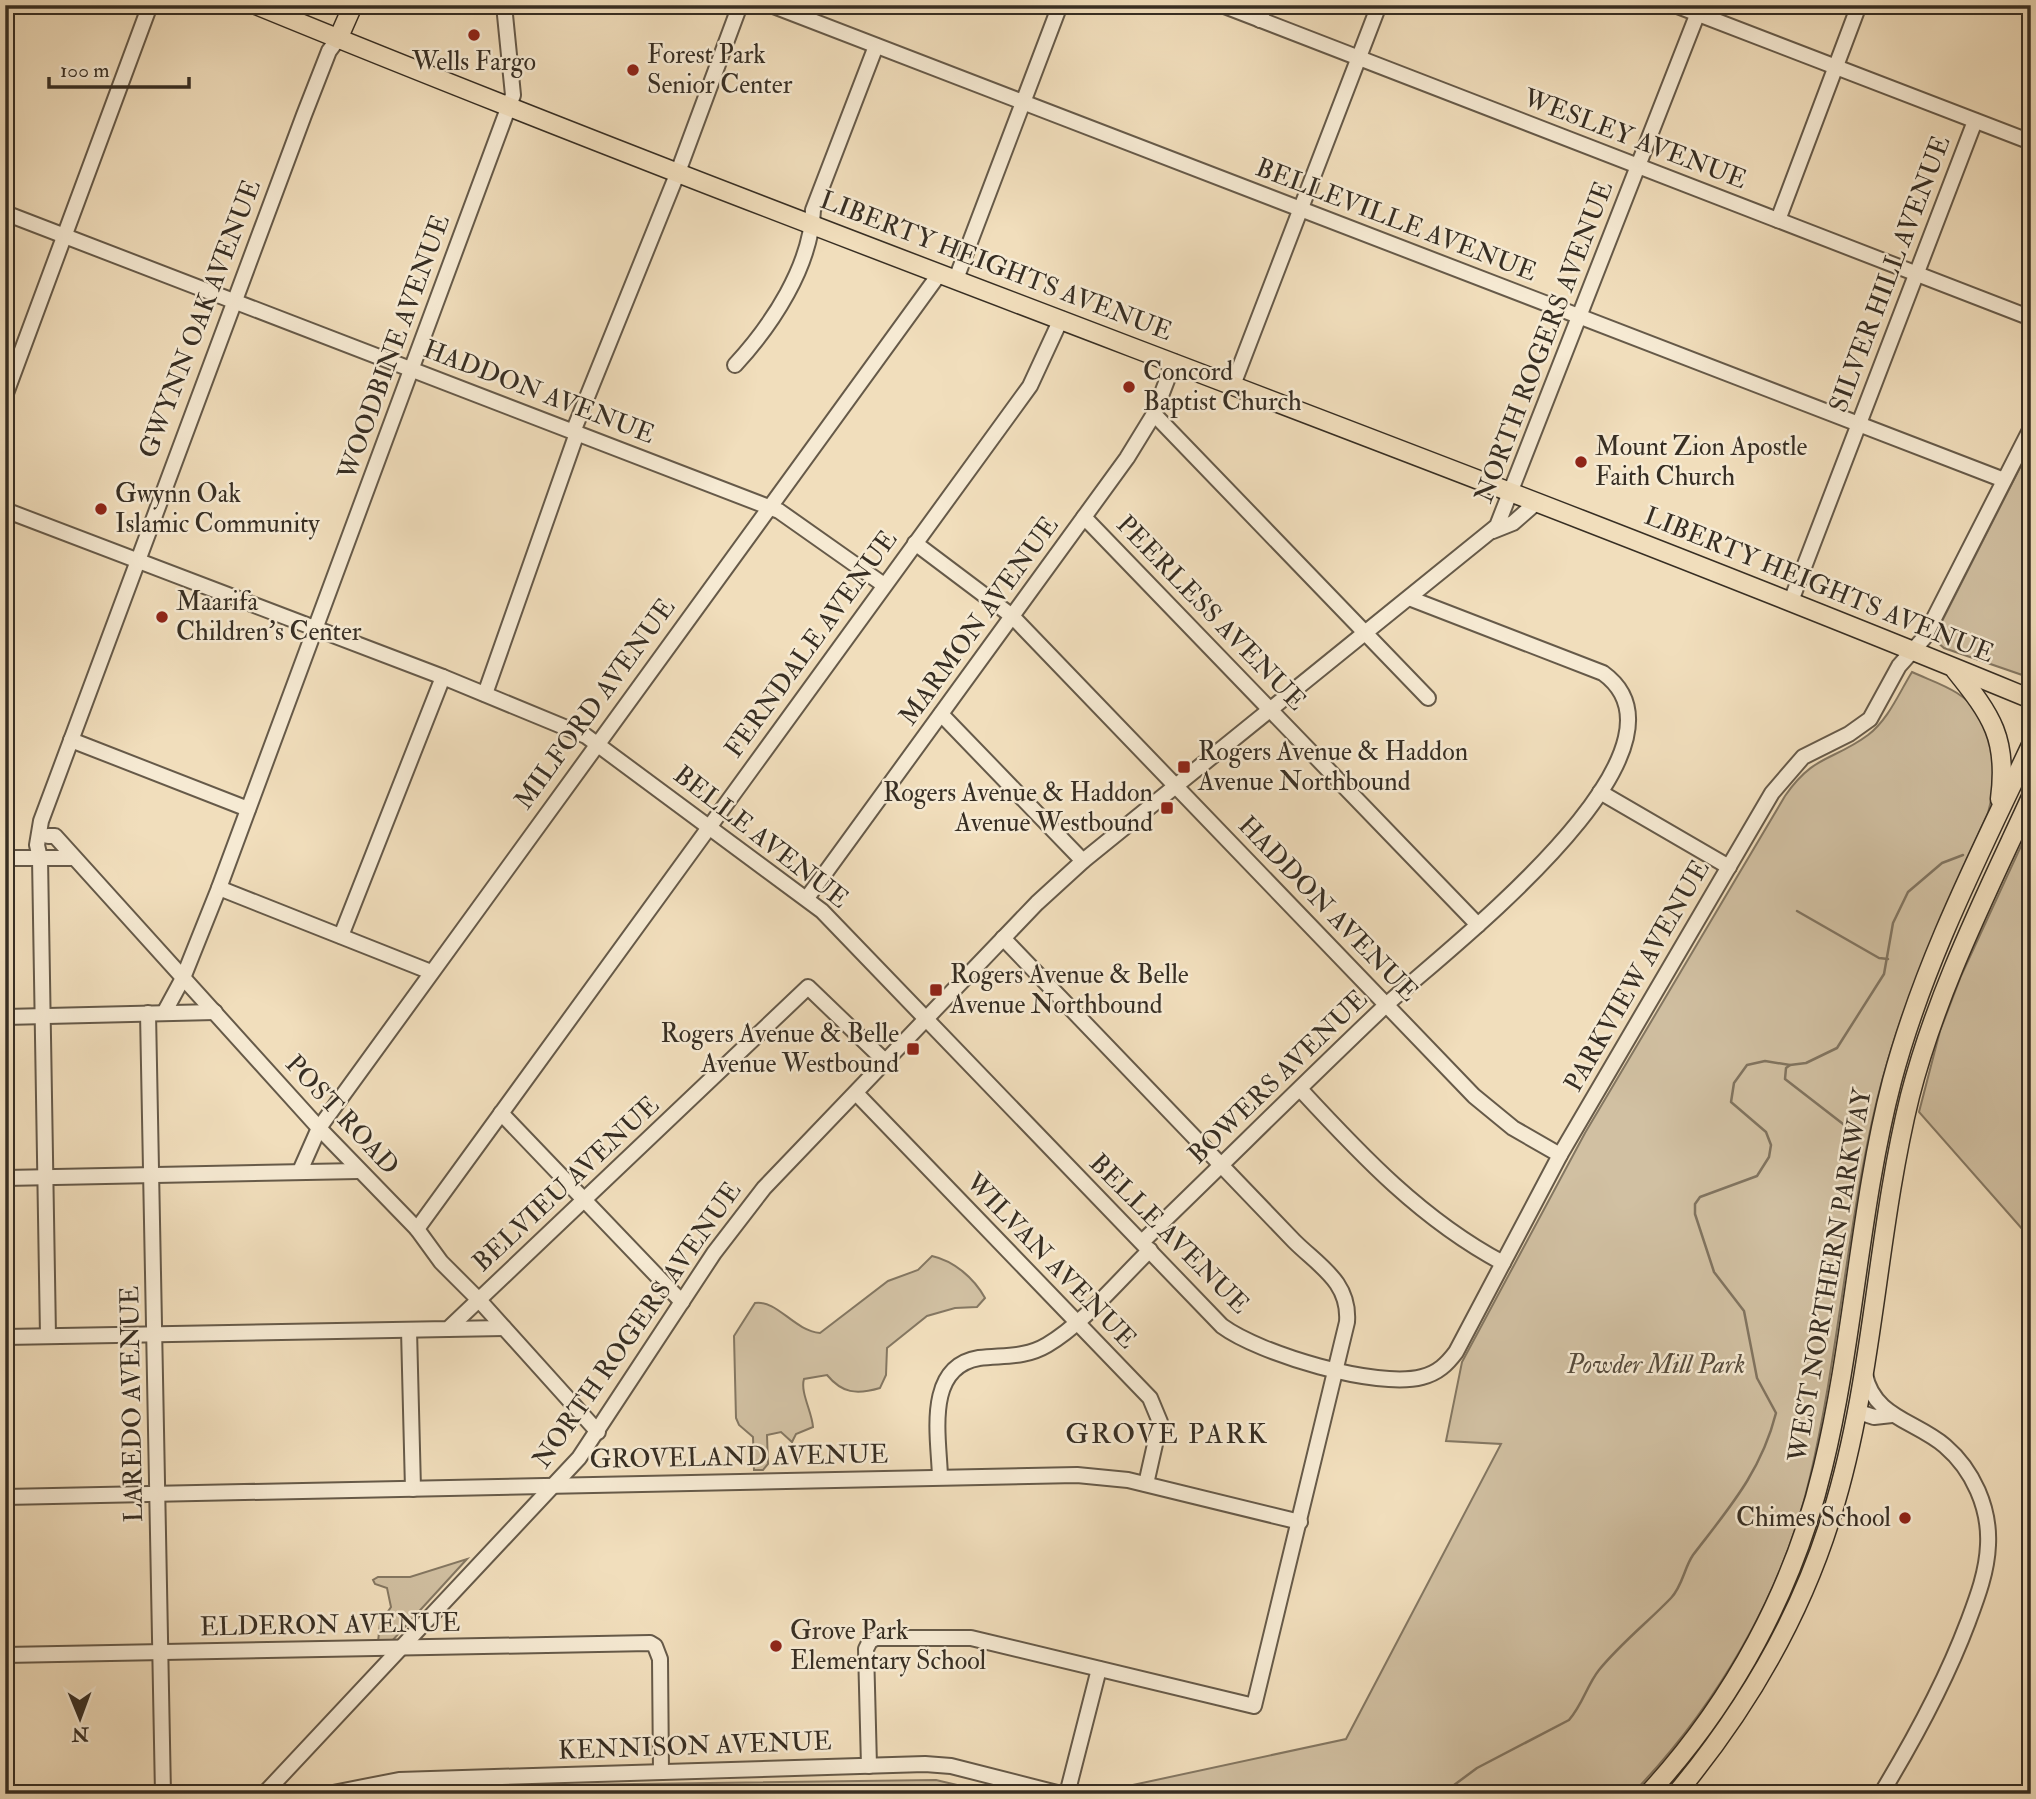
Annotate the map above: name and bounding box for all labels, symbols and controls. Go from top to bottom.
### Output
marker: Wells Fargo [466,27,482,43]
place label: Forest Park Senior Center [647,39,793,101]
scale bar [49,46,189,90]
place label: Wells Fargo [411,46,536,78]
text: 100 m [60,57,110,84]
marker: Forest Park Senior Center [625,62,641,78]
street label: WESLEY AVENUE [1518,81,1751,196]
street label: SILVER HILL AVENUE [1822,131,1958,417]
street label: BELLEVILLE AVENUE [1251,152,1541,288]
street label: GWYNN OAK AVENUE [132,175,268,463]
street label: NORTH ROGERS AVENUE [1468,177,1620,507]
street label: LIBERTY HEIGHTS AVENUE [815,184,1177,348]
street label: WOODBINE AVENUE [331,210,457,485]
street label: HADDON AVENUE [419,333,659,451]
place label: Concord Baptist Church [1143,356,1302,419]
marker: Concord Baptist Church [1121,379,1137,395]
place label: Mount Zion Apostle Faith Church [1595,431,1808,493]
marker: Mount Zion Apostle Faith Church [1573,454,1589,470]
place label: Gwynn Oak Islamic Community [115,478,320,540]
street label: LIBERTY HEIGHTS AVENUE [1639,500,1999,670]
marker: Gwynn Oak Islamic Community [93,501,109,517]
street label: PEERLESS AVENUE [1110,509,1312,717]
street label: MARMON AVENUE [892,510,1066,732]
street label: FERNDALE AVENUE [718,524,904,764]
place label: Maarifa Children's Center [176,586,362,648]
street label: MILFORD AVENUE [508,592,682,816]
marker: Maarifa Children's Center [154,609,170,625]
place label: Rogers Avenue & Haddon Avenue Northbound [1197,736,1468,798]
street label: BELLE AVENUE [667,759,855,915]
marker: Rogers Avenue & Haddon Avenue Northbound [1176,759,1192,775]
place label: Rogers Avenue & Haddon Avenue Westbound [883,777,1153,839]
marker: Rogers Avenue & Haddon Avenue Westbound [1159,800,1175,816]
street label: HADDON AVENUE [1231,810,1425,1008]
street label: PARKVIEW AVENUE [1558,854,1716,1098]
place label: Rogers Avenue & Belle Avenue Northbound [949,959,1189,1021]
marker: Rogers Avenue & Belle Avenue Northbound [928,982,944,998]
street label: BOWERS AVENUE [1182,983,1374,1171]
place label: Rogers Avenue & Belle Avenue Westbound [660,1018,899,1080]
marker: Rogers Avenue & Belle Avenue Westbound [905,1041,921,1057]
street label: POST ROAD [278,1048,406,1182]
street label: WEST NORTHERN PARKWAY [1781,1085,1879,1465]
street label: BELVIEU AVENUE [466,1089,666,1279]
street label: BELLE AVENUE [1082,1147,1256,1321]
street label: WILVAN AVENUE [958,1166,1143,1356]
street label: NORTH ROGERS AVENUE [526,1176,748,1474]
street label: LAREDO AVENUE [114,1285,150,1523]
park label: Powder Mill Park [1566,1349,1745,1381]
district label: GROVE PARK [1065,1417,1269,1452]
street label: GROVELAND AVENUE [589,1438,889,1476]
place label: Chimes School [1736,1502,1891,1534]
marker: Chimes School [1897,1510,1913,1526]
street label: ELDERON AVENUE [199,1607,461,1643]
place label: Grove Park Elementary School [790,1615,987,1677]
marker: Grove Park Elementary School [768,1638,784,1654]
north arrow [46,1684,116,1754]
text: N [71,1722,90,1746]
street label: KENNISON AVENUE [558,1725,832,1767]

